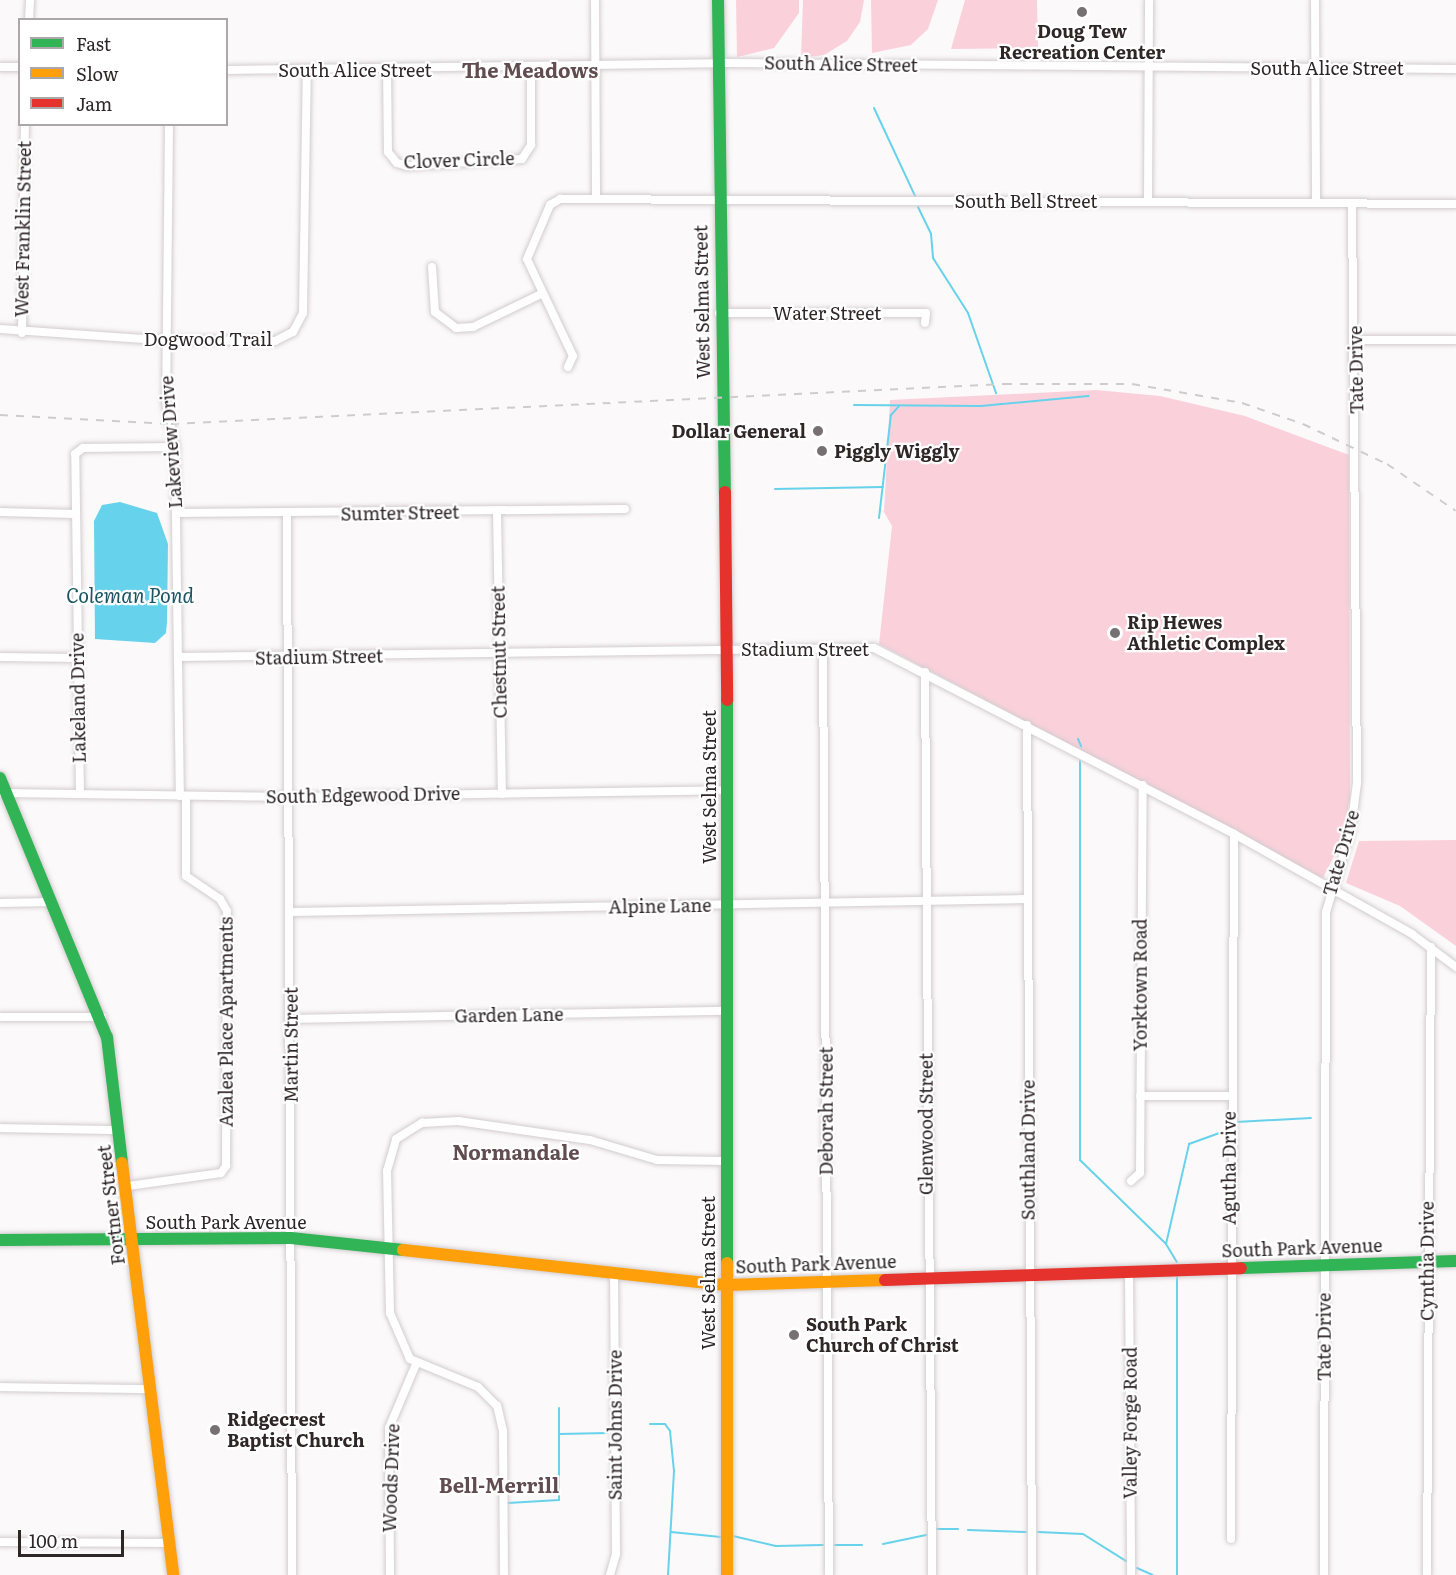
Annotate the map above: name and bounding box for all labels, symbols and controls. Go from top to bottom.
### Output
marker: Doug Tew Recreation Center [1075,5,1089,19]
legend [18,18,228,126]
place label: Doug Tew Recreation Center [999,21,1165,63]
text: Fast [76,30,111,57]
street label: South Alice Street [764,52,918,76]
district label: The Meadows [462,57,598,81]
street label: South Alice Street [1250,57,1404,79]
street label: South Alice Street [278,59,432,81]
text: Slow [76,60,118,87]
text: Jam [76,90,112,117]
street label: West Franklin Street [11,141,35,317]
street label: Clover Circle [403,147,515,173]
street label: South Bell Street [954,190,1098,212]
street label: West Selma Street [690,225,714,379]
street label: Water Street [773,302,881,324]
street label: Tate Drive [1344,326,1368,414]
street label: Dogwood Trail [144,328,272,350]
street label: Lakeview Drive [156,375,186,509]
place label: Dollar General [671,420,806,442]
marker: Dollar General [811,424,825,438]
place label: Piggly Wiggly [834,440,960,462]
marker: Piggly Wiggly [815,444,829,458]
street label: Sumter Street [340,501,460,525]
water label: Coleman Pond [66,582,194,606]
street label: Chestnut Street [487,585,511,719]
place label: Rip Hewes Athletic Complex [1127,612,1285,654]
marker: Rip Hewes Athletic Complex [1108,626,1122,640]
street label: Lakeland Drive [66,633,90,763]
street label: Stadium Street [741,638,869,660]
street label: Stadium Street [255,645,383,669]
street label: West Selma Street [698,710,720,864]
street label: South Edgewood Drive [266,783,460,807]
street label: Tate Drive [1318,807,1364,899]
street label: Alpine Lane [608,894,712,918]
street label: Azalea Place Apartments [215,917,237,1127]
street label: Yorktown Road [1129,919,1151,1051]
street label: Martin Street [280,987,302,1103]
street label: Garden Lane [454,1003,564,1027]
street label: Deborah Street [815,1046,837,1176]
street label: Glenwood Street [915,1053,937,1195]
street label: Southland Drive [1017,1080,1039,1220]
street label: Agutha Drive [1218,1111,1240,1225]
district label: Normandale [452,1139,580,1163]
street label: Fortner Street [93,1144,129,1266]
street label: West Selma Street [697,1196,719,1350]
street label: Cynthia Drive [1416,1201,1438,1321]
street label: South Park Avenue [145,1211,307,1233]
street label: South Park Avenue [1221,1234,1383,1262]
street label: South Park Avenue [735,1250,897,1278]
street label: Tate Drive [1313,1293,1335,1381]
place label: South Park Church of Christ [806,1314,959,1356]
marker: South Park Church of Christ [787,1328,801,1342]
street label: Valley Forge Road [1119,1347,1141,1499]
street label: Saint Johns Drive [604,1350,626,1500]
place label: Ridgecrest Baptist Church [227,1409,365,1452]
marker: Ridgecrest Baptist Church [208,1423,222,1437]
street label: Woods Drive [378,1423,404,1533]
district label: Bell-Merrill [439,1472,559,1496]
scale bar [21,1518,128,1556]
text: 100 m [29,1527,78,1554]

